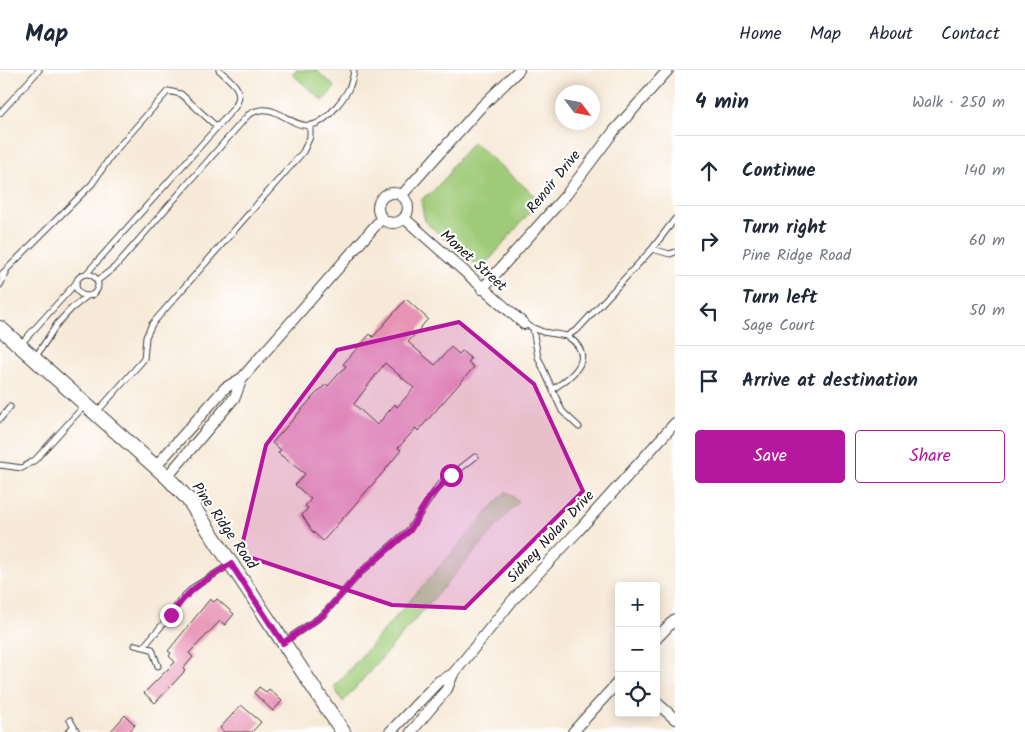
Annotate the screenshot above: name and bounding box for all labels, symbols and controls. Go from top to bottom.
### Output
text: Map [25,15,68,54]
text: Home [739,20,782,49]
text: Map [810,20,841,49]
text: About [869,20,913,49]
text: Contact [941,20,1000,49]
north arrow [555,85,600,130]
text: 4 min [695,86,749,119]
text: Walk · 250 m [912,90,1005,115]
street label: Renoir Drive [521,145,587,219]
text: Continue [742,156,815,186]
icon: ahead [695,157,723,185]
text: 140 m [964,158,1005,183]
text: Turn right [742,213,827,243]
street label: Monet Street [434,224,512,298]
icon: right [695,227,723,255]
text: 60 m [969,228,1005,253]
text: Pine Ridge Road [742,243,851,268]
text: Turn left [742,283,817,313]
icon: left [695,297,723,325]
text: 50 m [969,298,1005,323]
text: Sage Court [742,313,815,338]
text: Arrive at destination [742,366,918,396]
icon: arrive [695,367,723,395]
button: Save [695,430,845,483]
button: Share [855,430,1005,483]
route start [440,464,463,487]
street label: Pine Ridge Road [185,477,263,575]
street label: Sidney Nolan Drive [501,485,601,589]
map controls [615,582,660,717]
button: + [615,582,660,627]
route end [160,604,183,627]
button: − [615,627,660,672]
button: locate [615,672,660,717]

